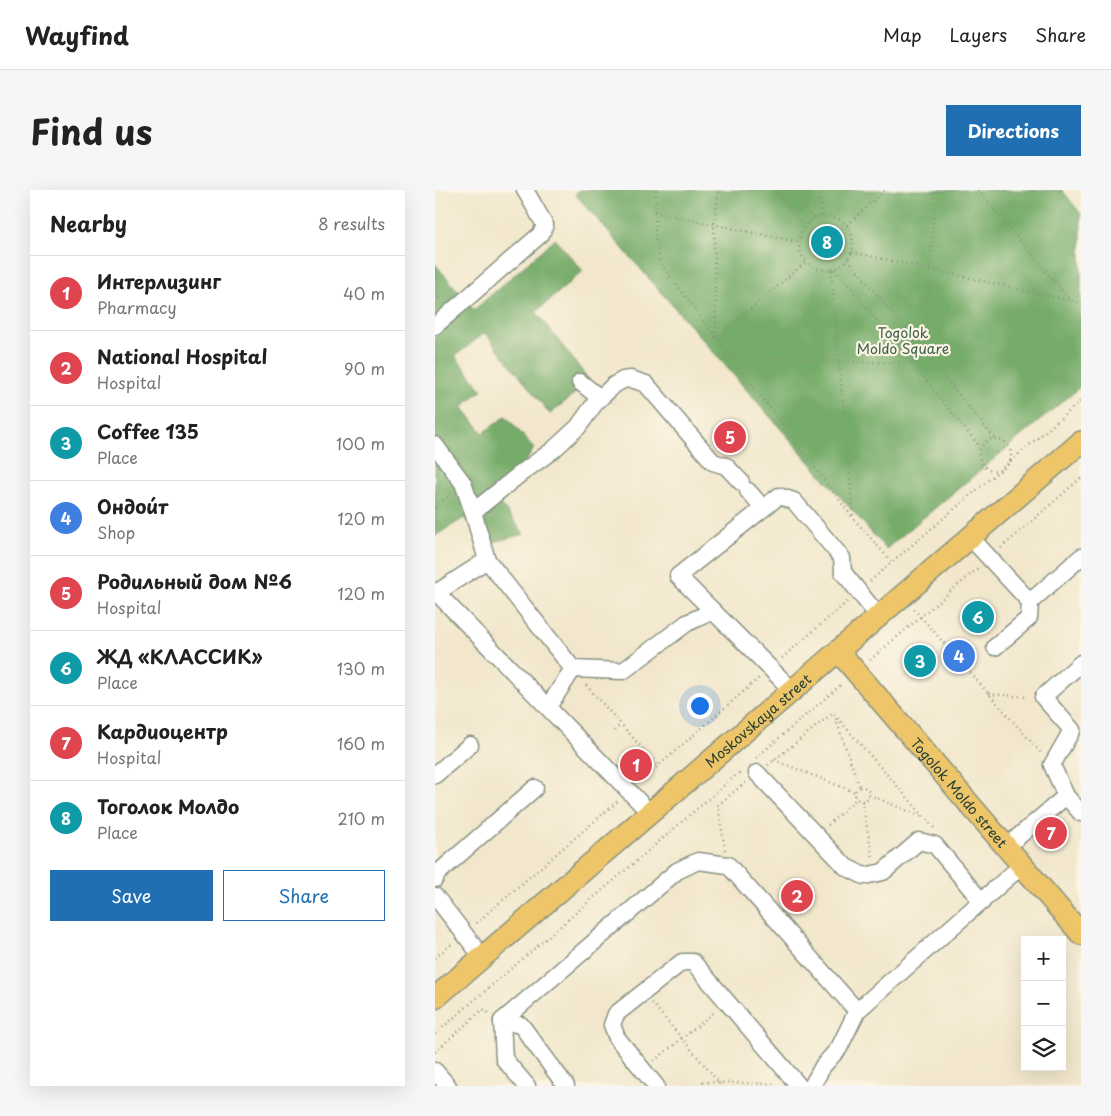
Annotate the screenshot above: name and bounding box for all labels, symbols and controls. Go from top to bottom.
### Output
text: Wayfind [25,17,129,53]
text: Map [883,21,922,48]
text: Layers [950,21,1007,48]
text: Share [1035,21,1086,48]
text: Find us [30,104,152,157]
button: Directions [946,105,1081,156]
text: Nearby [50,207,127,239]
text: 8 results [318,211,385,235]
pin: 8 [811,223,843,261]
text: Интерлизинг [97,267,221,295]
text: 1 [62,281,70,305]
text: 40 m [343,281,385,305]
text: Pharmacy [97,295,177,319]
park label: Togolok Moldo Square [857,322,949,359]
text: National Hospital [97,342,267,370]
text: 2 [60,356,72,380]
text: 90 m [344,356,385,380]
text: Hospital [97,370,161,394]
text: Coffee 135 [97,417,199,445]
pin: 5 [714,418,746,456]
text: 3 [61,431,71,455]
text: 100 m [336,431,385,455]
text: Place [97,445,138,469]
text: Ондои́т [97,492,168,520]
text: 4 [61,506,71,530]
text: 120 m [338,506,385,530]
text: Shop [97,520,135,544]
text: Родильный дом №6 [97,567,292,595]
text: 5 [61,581,71,605]
text: 120 m [338,581,385,605]
text: Hospital [97,595,161,619]
pin: 6 [962,598,994,636]
pin: 4 [943,637,975,675]
text: ЖД «КЛАССИК» [97,642,263,670]
pin: 3 [904,642,936,680]
text: 6 [60,656,72,680]
text: 130 m [337,656,385,680]
street label: Moskovskaya street [700,668,816,772]
text: Place [97,670,138,694]
your location [687,693,713,719]
text: Кардиоцентр [97,717,228,745]
text: 7 [61,731,71,755]
text: 160 m [337,731,385,755]
street label: Togolok Moldo street [906,733,1013,852]
text: Hospital [97,745,161,769]
pin: 1 [620,746,652,784]
text: Тоголок Молдо [97,792,239,820]
text: 8 [61,806,71,830]
text: 210 m [337,806,385,830]
pin: 7 [1035,814,1067,852]
text: Place [97,820,138,844]
button: Save [50,870,213,921]
button: Share [223,870,385,921]
pin: 2 [781,877,813,915]
map controls [1021,936,1066,1071]
button: + [1021,936,1066,981]
button: − [1021,981,1066,1026]
button: layers [1021,1026,1066,1071]

